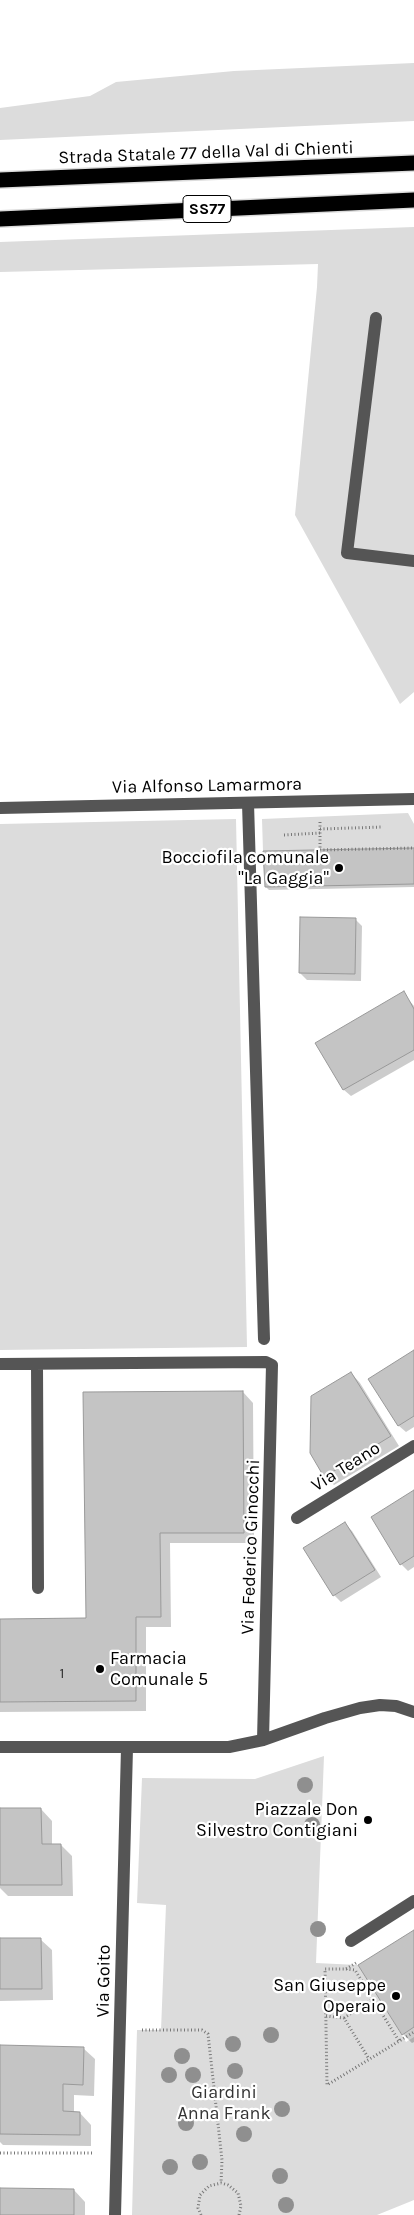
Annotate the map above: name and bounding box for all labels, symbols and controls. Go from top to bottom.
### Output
street label: Strada Statale 77 della Val di Chienti [58,137,354,169]
road number: SS77 [183,195,231,222]
street label: Via Alfonso Lamarmora [112,774,302,798]
place label: Bocciofila comunale "La Gaggia" [162,847,329,890]
marker: Bocciofila comunale "La Gaggia" [333,862,345,874]
street label: Via Teano [308,1437,384,1497]
street label: Via Federico Ginocchi [237,1459,265,1635]
place label: Farmacia Comunale 5 [110,1648,208,1690]
marker: Farmacia Comunale 5 [94,1663,106,1675]
house number: 1 [60,1665,64,1683]
place label: Piazzale Don Silvestro Contigiani [196,1799,358,1842]
marker: Piazzale Don Silvestro Contigiani [362,1814,374,1826]
street label: Via Goito [93,1944,115,2018]
place label: San Giuseppe Operaio [273,1975,386,2018]
marker: San Giuseppe Operaio [390,1990,402,2002]
park label: Giardini Anna Frank [177,2082,271,2124]

